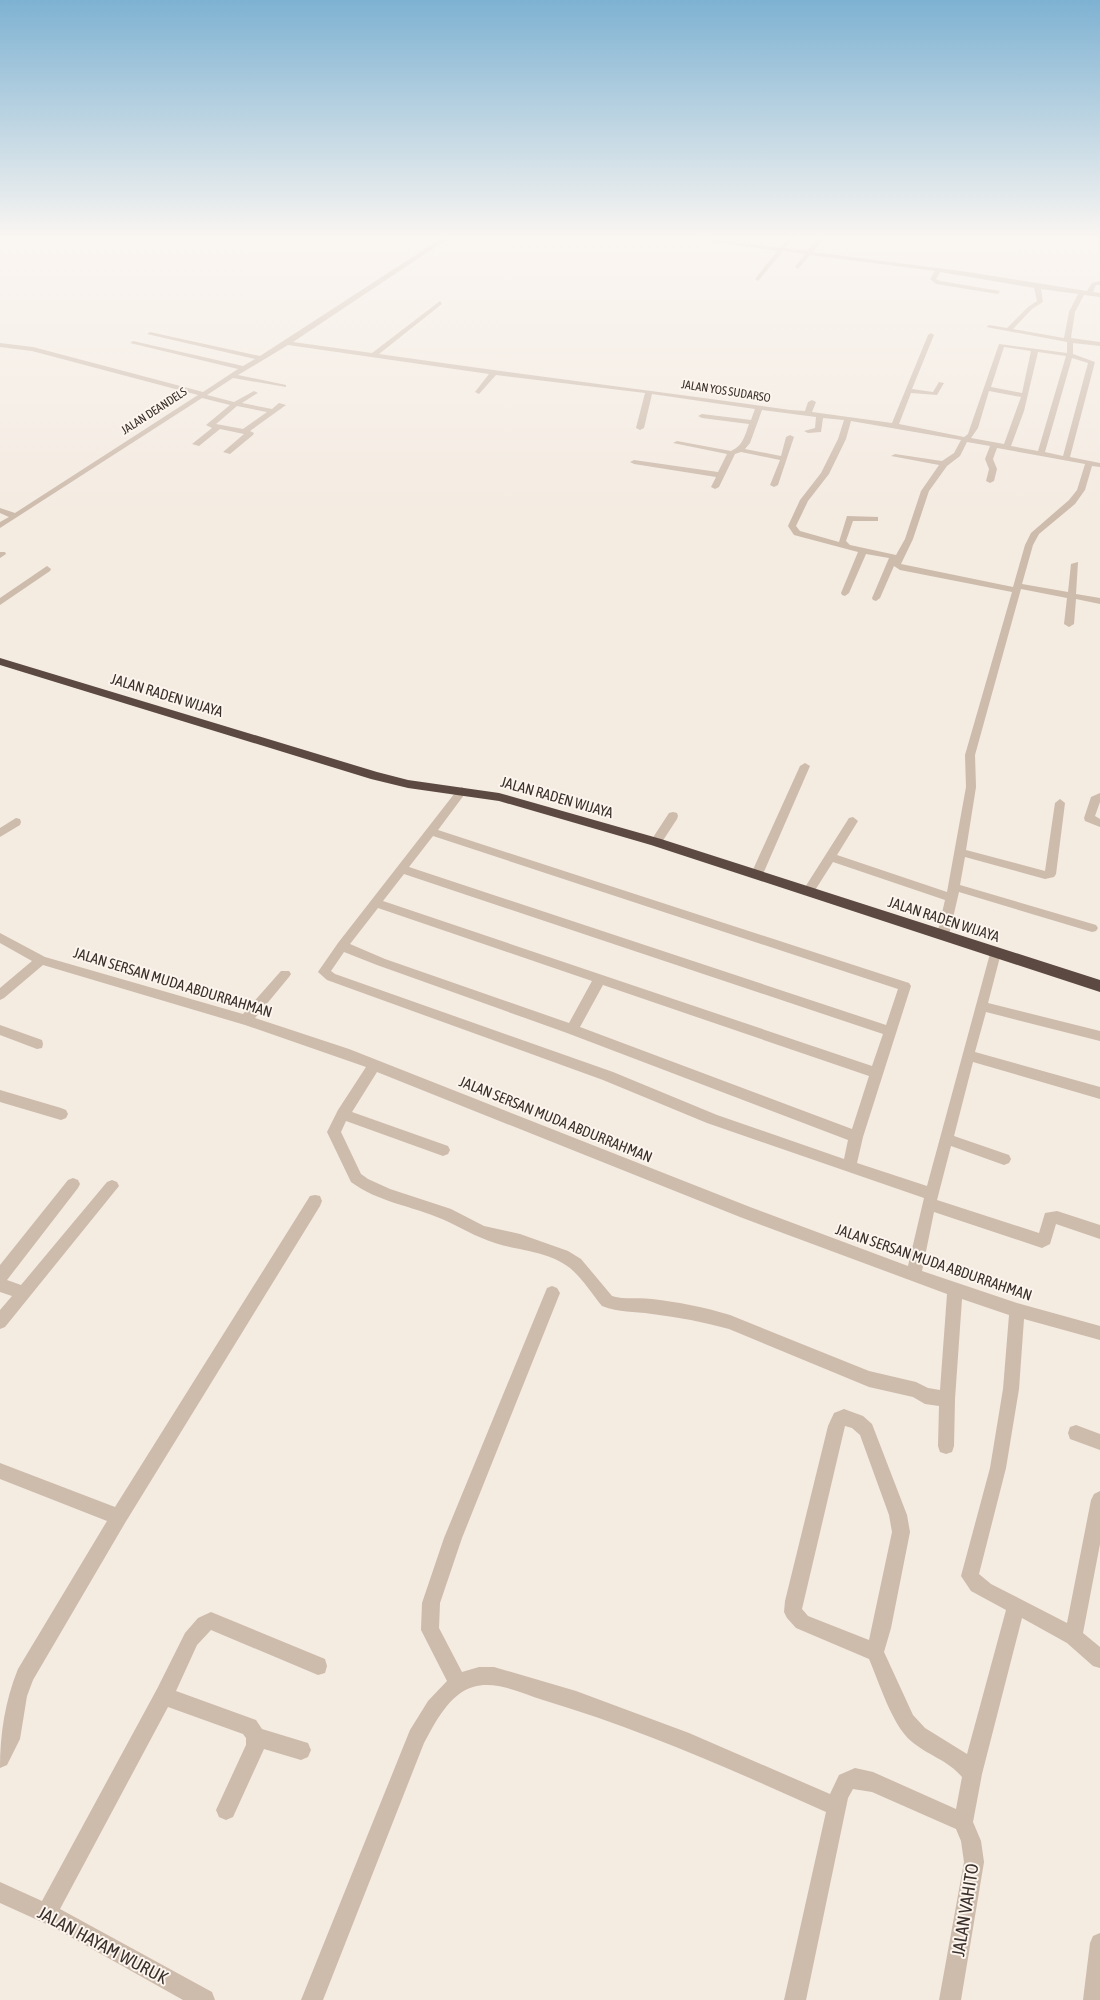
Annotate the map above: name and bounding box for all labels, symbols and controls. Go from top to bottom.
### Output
street label: JALAN YOS SUDARSO [680,377,772,405]
street label: JALAN DEANDELS [119,385,189,437]
street label: JALAN RADEN WIJAYA [109,670,226,720]
street label: JALAN RADEN WIJAYA [499,773,616,821]
street label: JALAN RADEN WIJAYA [886,893,1002,945]
street label: JALAN SERSAN MUDA ABDURRAHMAN [72,944,274,1020]
street label: JALAN SERSAN MUDA ABDURRAHMAN [457,1072,655,1166]
street label: JALAN SERSAN MUDA ABDURRAHMAN [834,1220,1034,1304]
street label: JALAN VAHITO [947,1862,983,1958]
street label: JALAN HAYAM WURUK [34,1902,172,1988]

